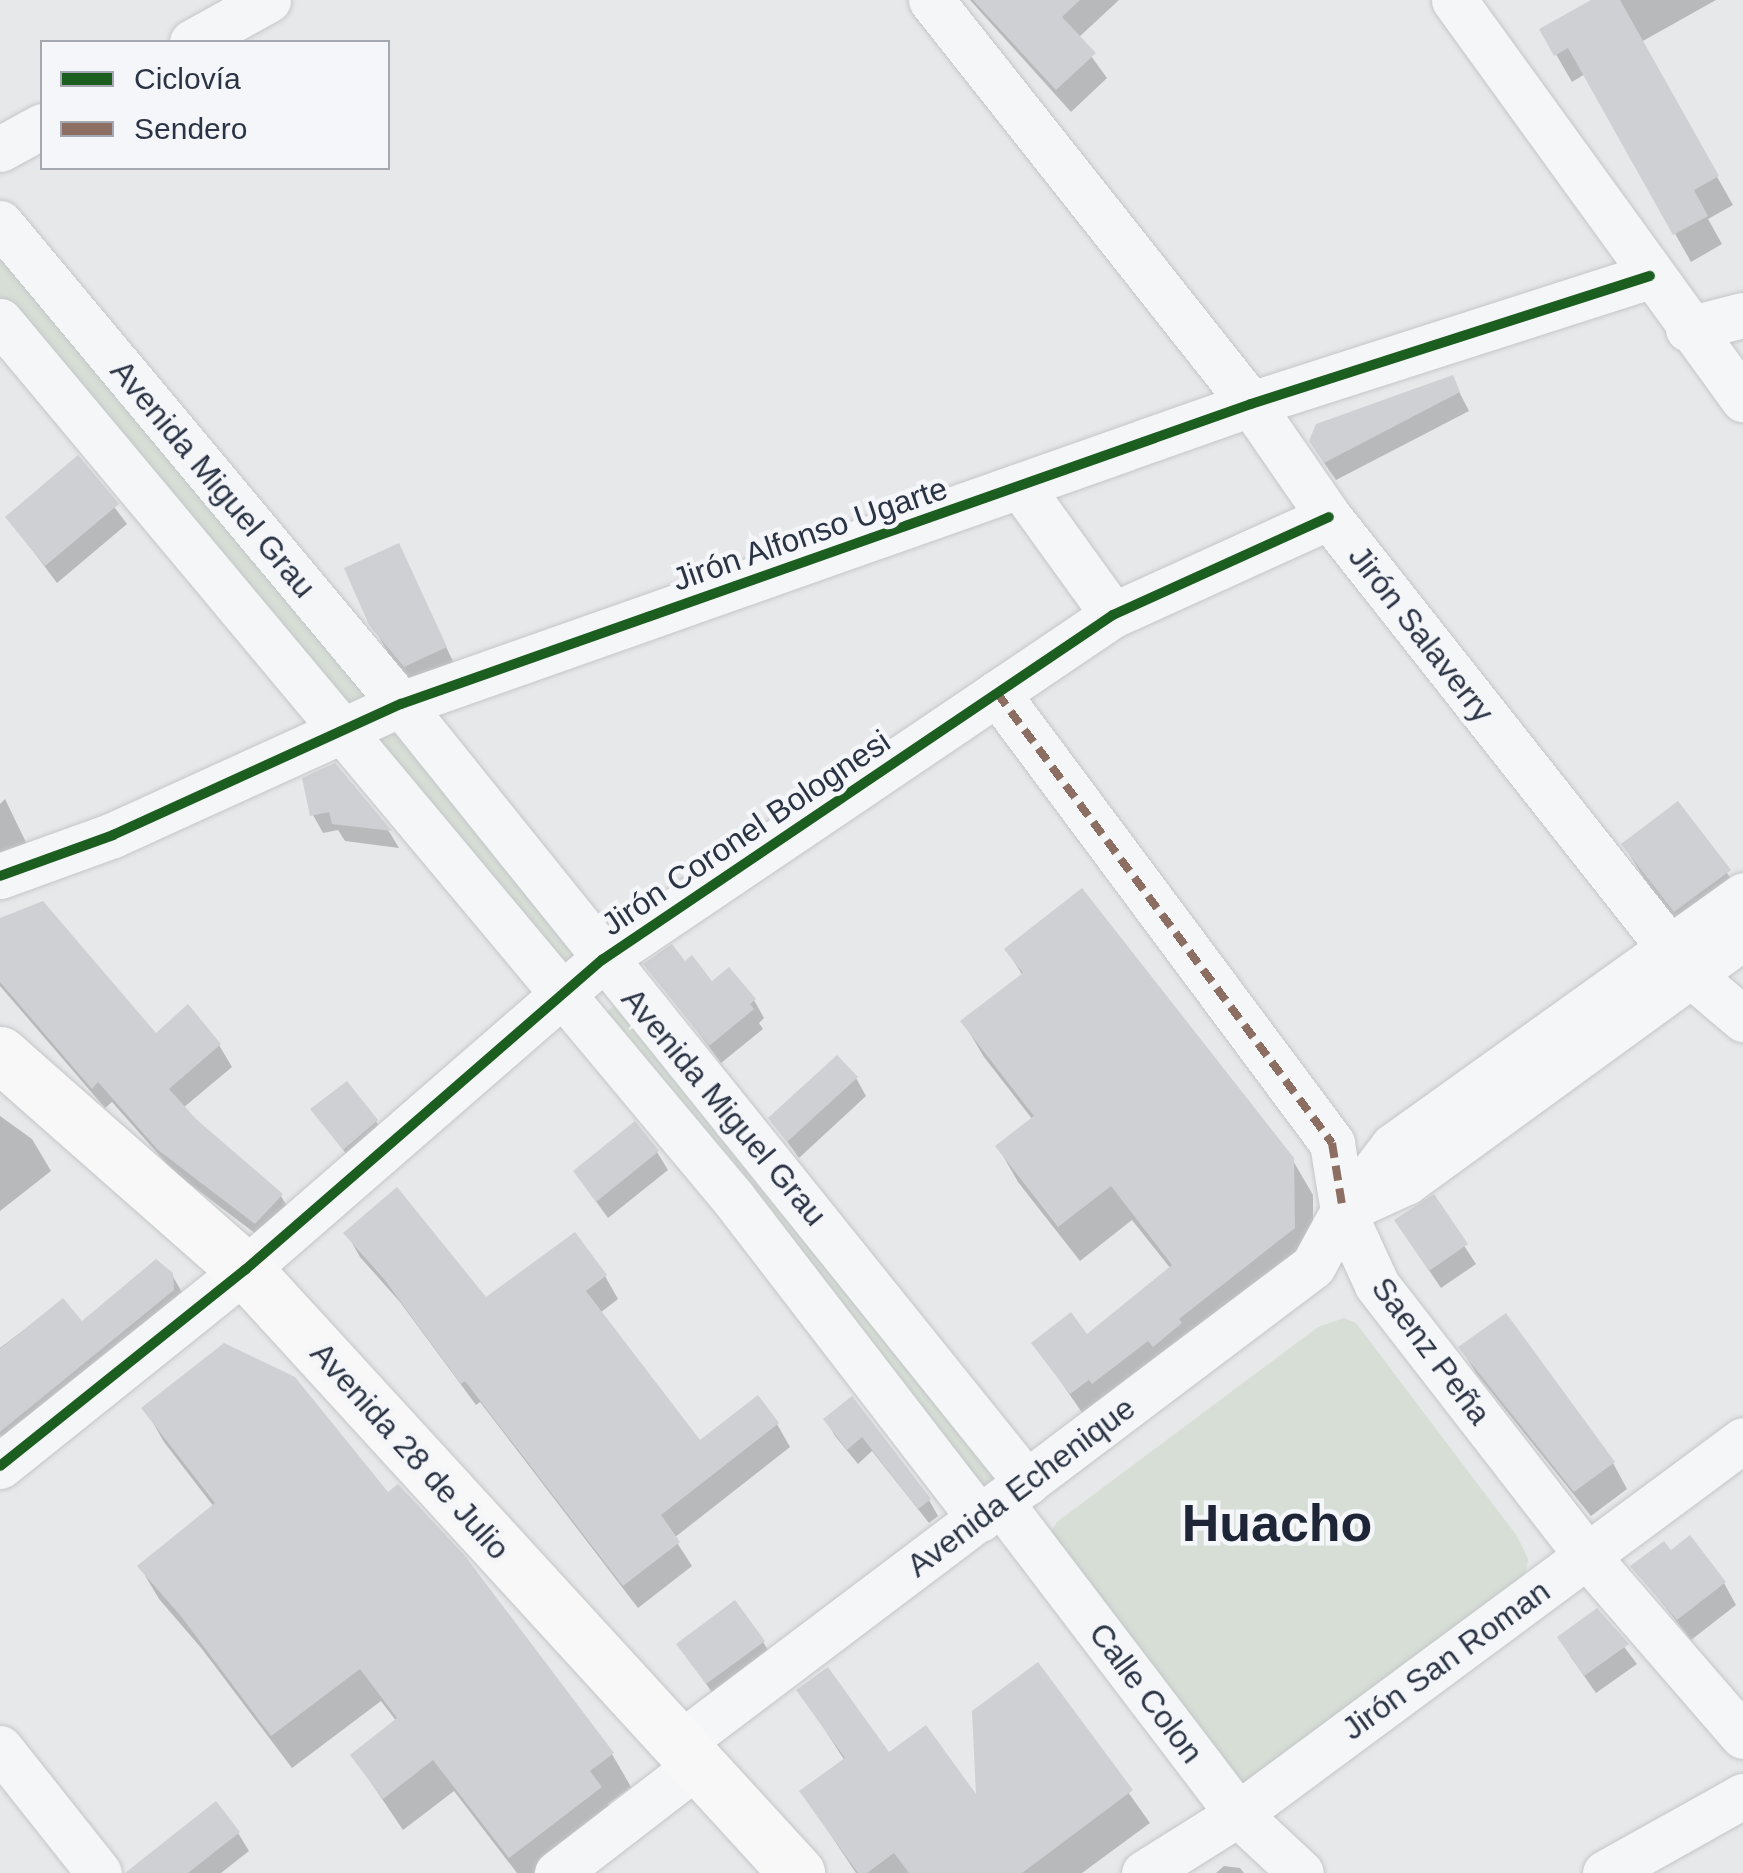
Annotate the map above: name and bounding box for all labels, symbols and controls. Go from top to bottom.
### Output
legend [40,40,390,170]
text: Ciclovía [134,62,241,95]
text: Sendero [134,112,247,145]
street label: Avenida Miguel Grau [102,352,324,606]
street label: Jirón Alfonso Ugarte [667,469,953,599]
street label: Jirón Salaverry [1340,538,1502,730]
street label: Jirón Coronel Bolognesi [594,722,898,944]
street label: Avenida Miguel Grau [613,980,835,1234]
street label: Saenz Peña [1363,1270,1499,1432]
street label: Avenida 28 de Julio [302,1335,518,1567]
street label: Avenida Echenique [900,1389,1142,1585]
district label: Huacho [1182,1493,1372,1555]
street label: Jirón San Roman [1335,1572,1557,1748]
street label: Calle Colon [1081,1615,1211,1771]

